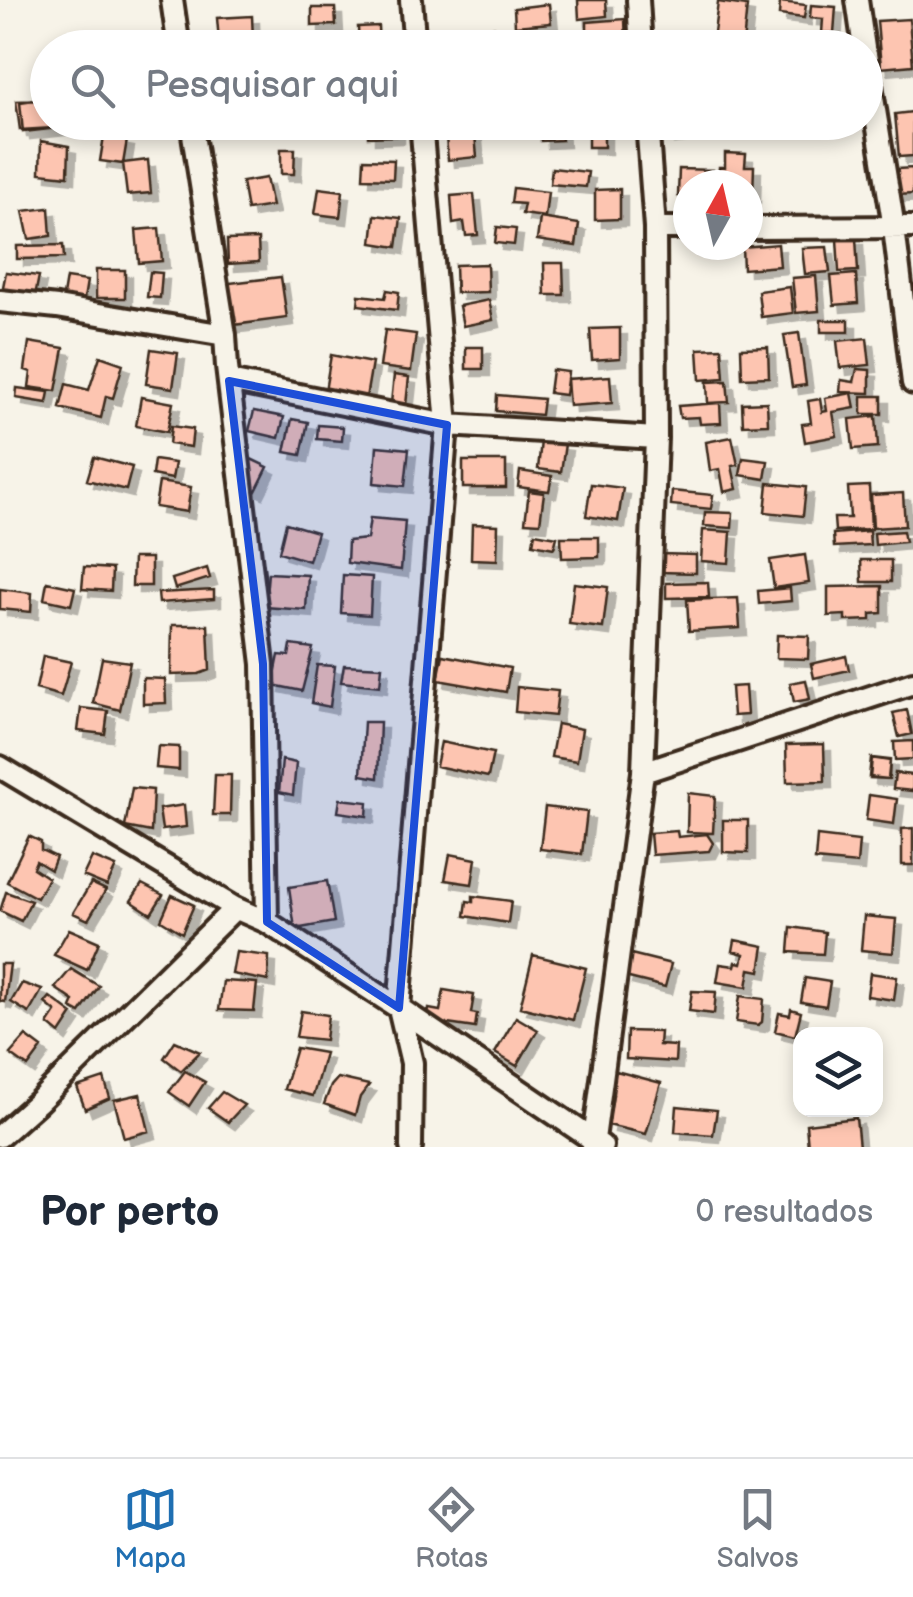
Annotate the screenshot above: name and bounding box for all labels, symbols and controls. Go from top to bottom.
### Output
search box [30,30,883,140]
icon: search [65,58,120,113]
text: Pesquisar aqui [145,63,399,108]
north arrow [673,170,763,260]
map controls [793,1027,883,1117]
button: layers [793,1027,883,1117]
text: Por perto [40,1187,219,1238]
text: 0 resultados [696,1193,873,1232]
tab: Mapa [114,1482,186,1575]
tab: Rotas [415,1482,488,1575]
tab: Salvos [717,1482,799,1575]

